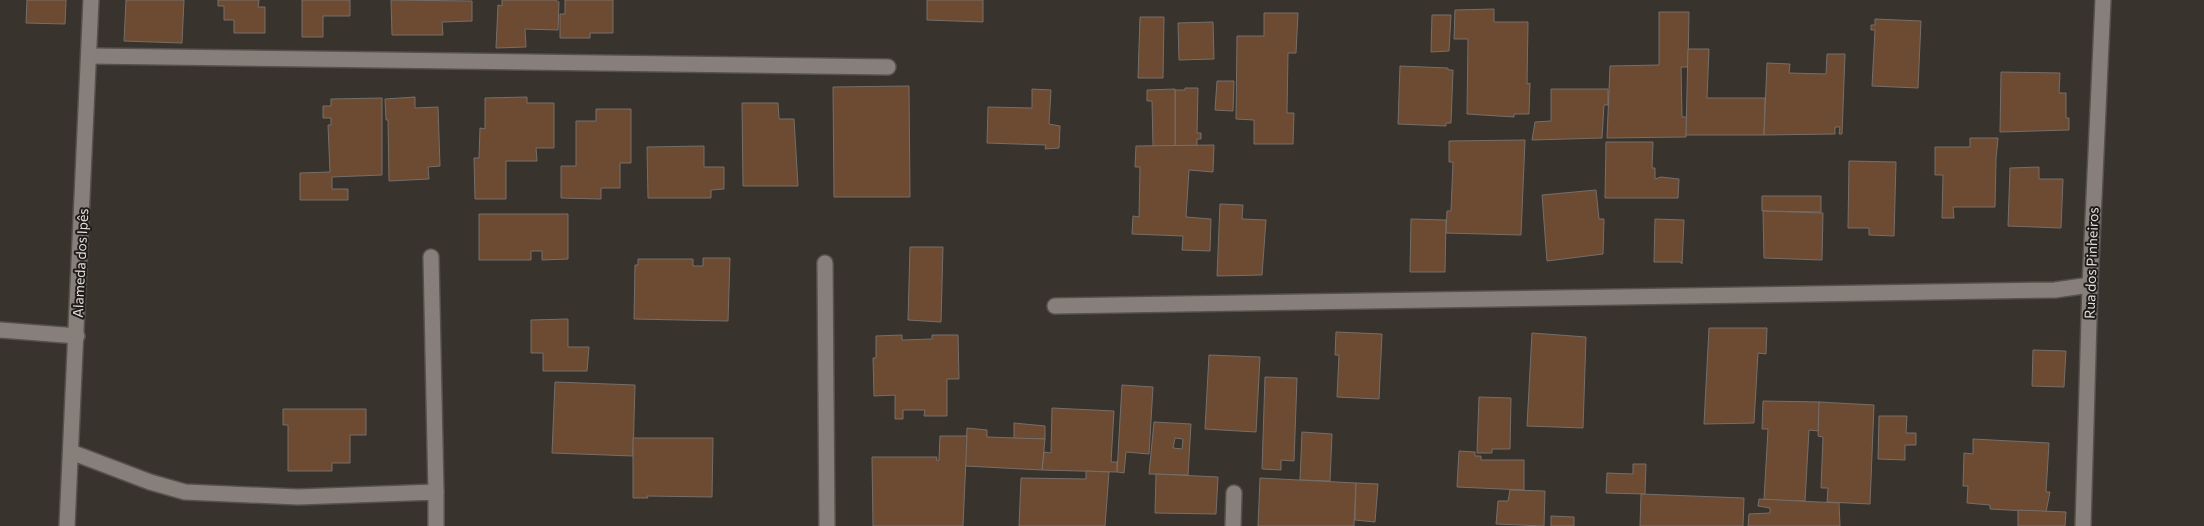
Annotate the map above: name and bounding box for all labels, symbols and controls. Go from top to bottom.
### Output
street label: Rua dos Pinheiros [2081,207,2101,319]
street label: Alameda dos Ipês [69,208,91,318]

